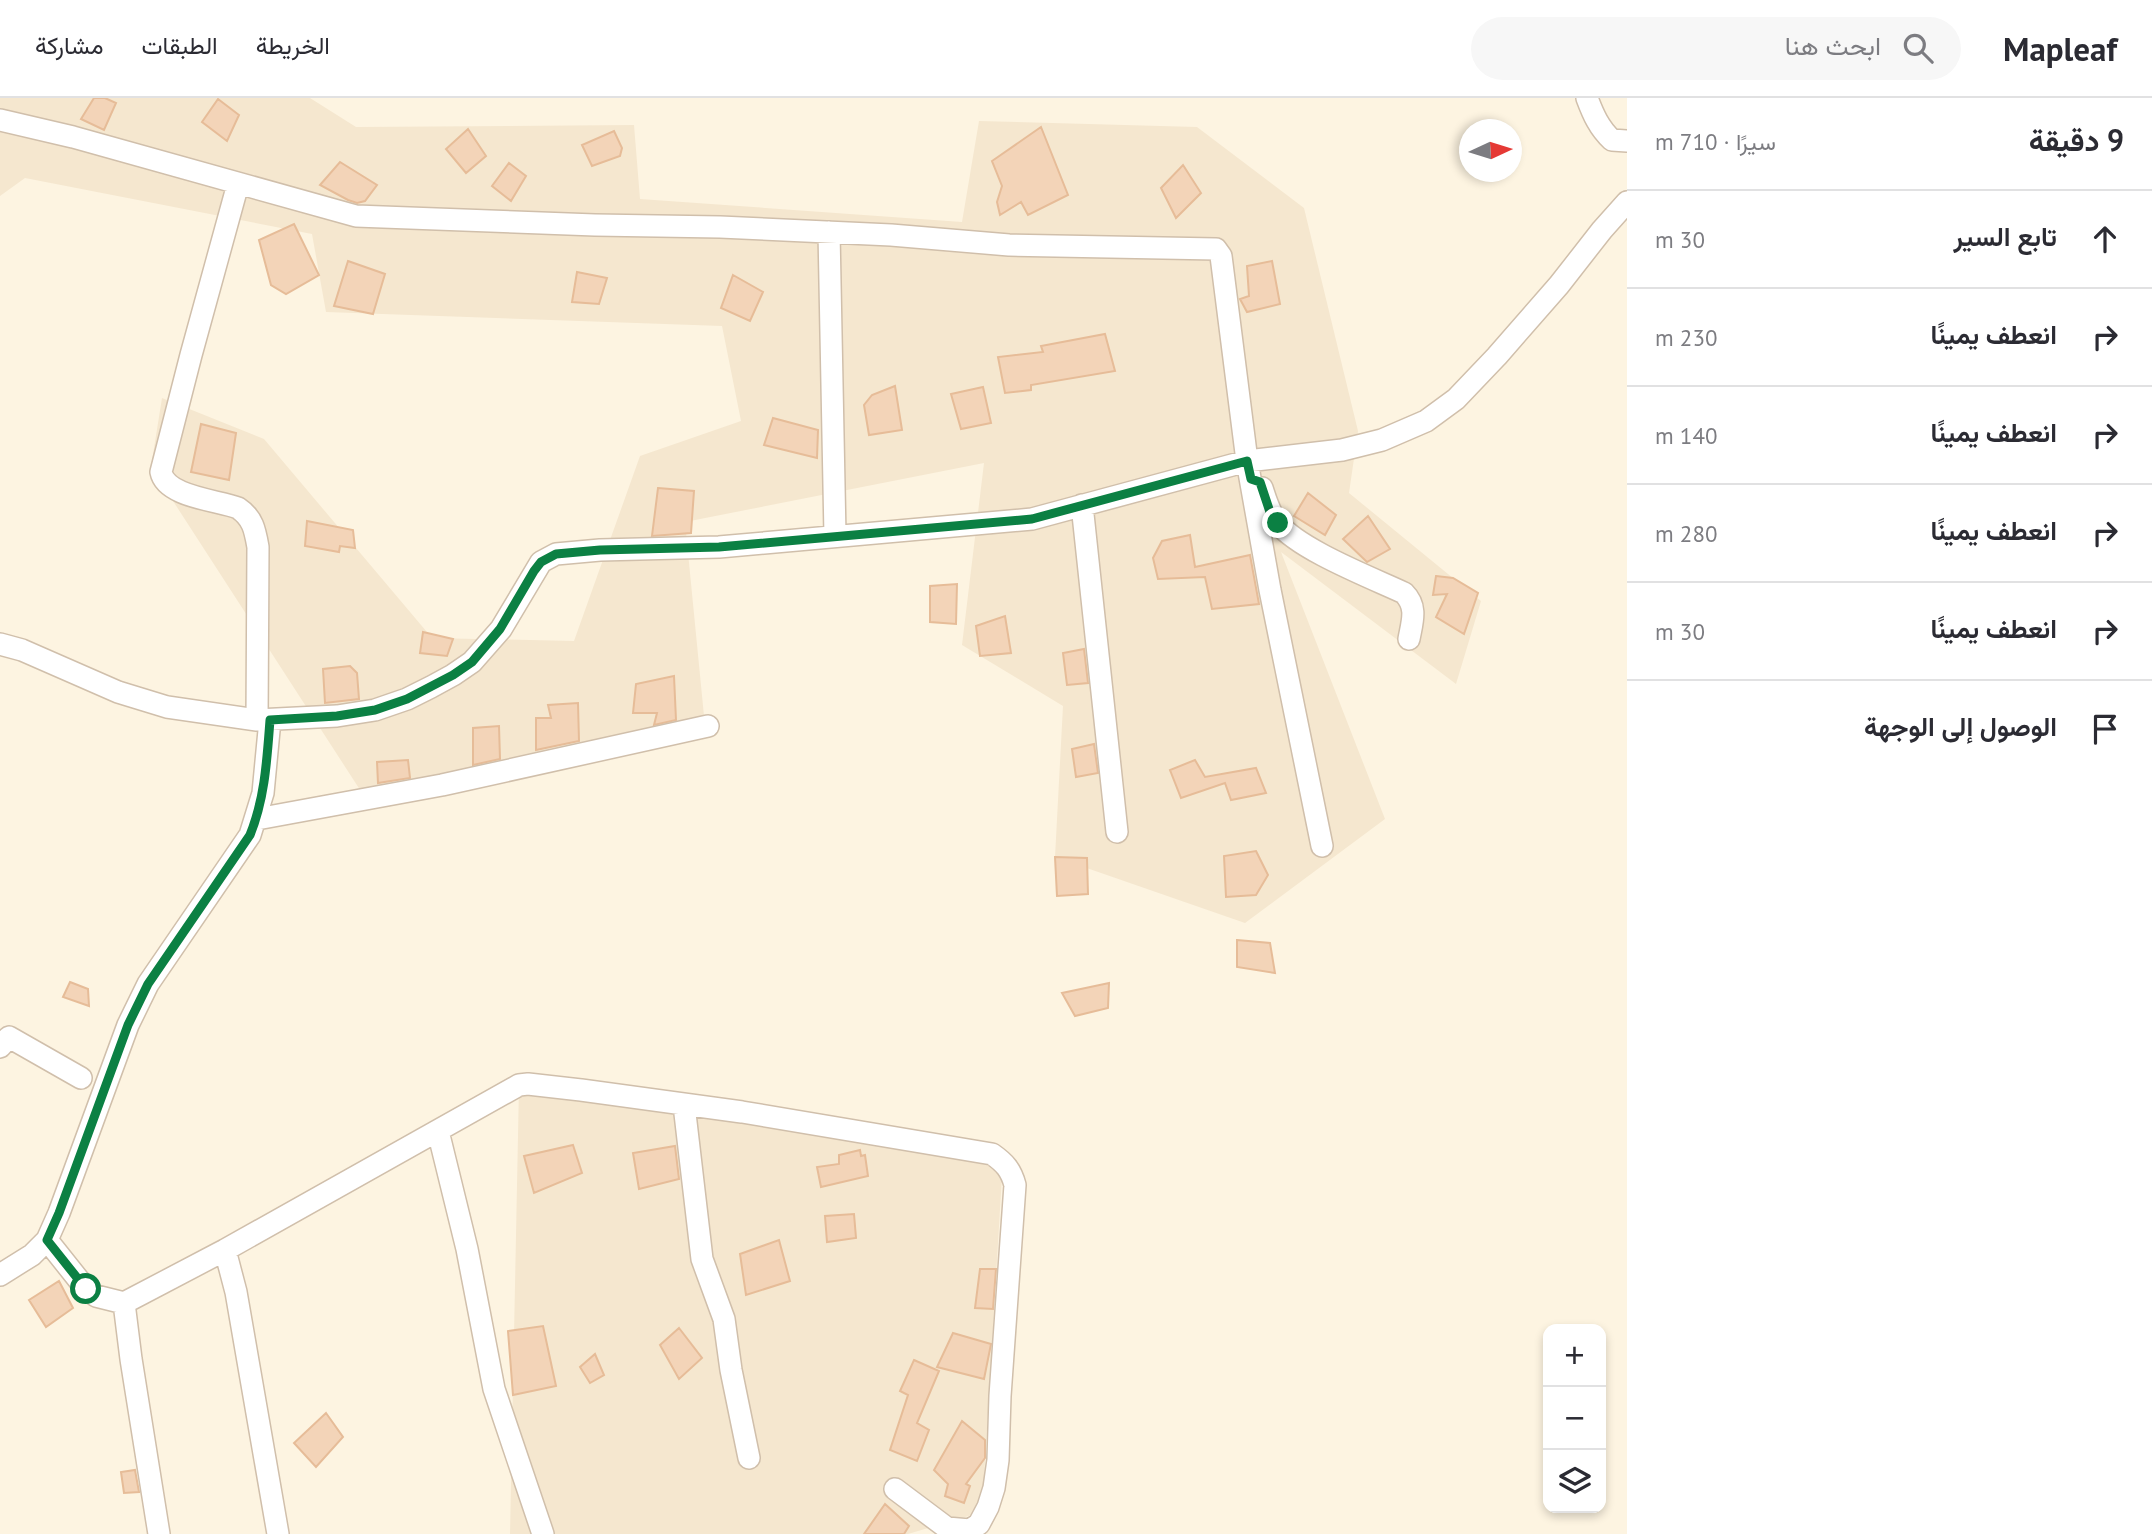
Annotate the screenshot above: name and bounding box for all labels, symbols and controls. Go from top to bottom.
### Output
search box [1471,17,1961,80]
text: Mapleaf [2003,27,2117,70]
text: ابحث هنا [1785,29,1881,62]
icon: search [1899,29,1937,67]
text: مشاركة [35,30,103,61]
text: الطبقات [141,30,218,61]
text: الخريطة [256,30,330,61]
north arrow [1459,119,1522,182]
text: 9 دقيقة [2029,120,2124,159]
text: سيرًا · 710 m [1655,127,1776,156]
text: تابع السير [1953,220,2057,253]
icon: ahead [2086,220,2124,258]
text: 30 m [1655,225,1705,254]
text: انعطف يمينًا [1931,318,2057,351]
icon: right [2086,318,2124,356]
text: 230 m [1655,323,1717,352]
text: انعطف يمينًا [1931,416,2057,449]
icon: right [2086,416,2124,454]
text: 140 m [1655,421,1717,450]
route end [1262,507,1293,538]
text: انعطف يمينًا [1931,514,2057,547]
icon: right [2086,514,2124,552]
text: 280 m [1655,519,1717,548]
text: انعطف يمينًا [1931,612,2057,645]
icon: right [2086,612,2124,650]
text: 30 m [1655,617,1705,646]
text: الوصول إلى الوجهة [1864,710,2057,743]
icon: arrive [2086,710,2124,748]
route start [70,1273,101,1304]
map controls [1543,1324,1606,1513]
button: + [1543,1324,1606,1387]
button: − [1543,1387,1606,1450]
button: layers [1543,1450,1606,1513]

